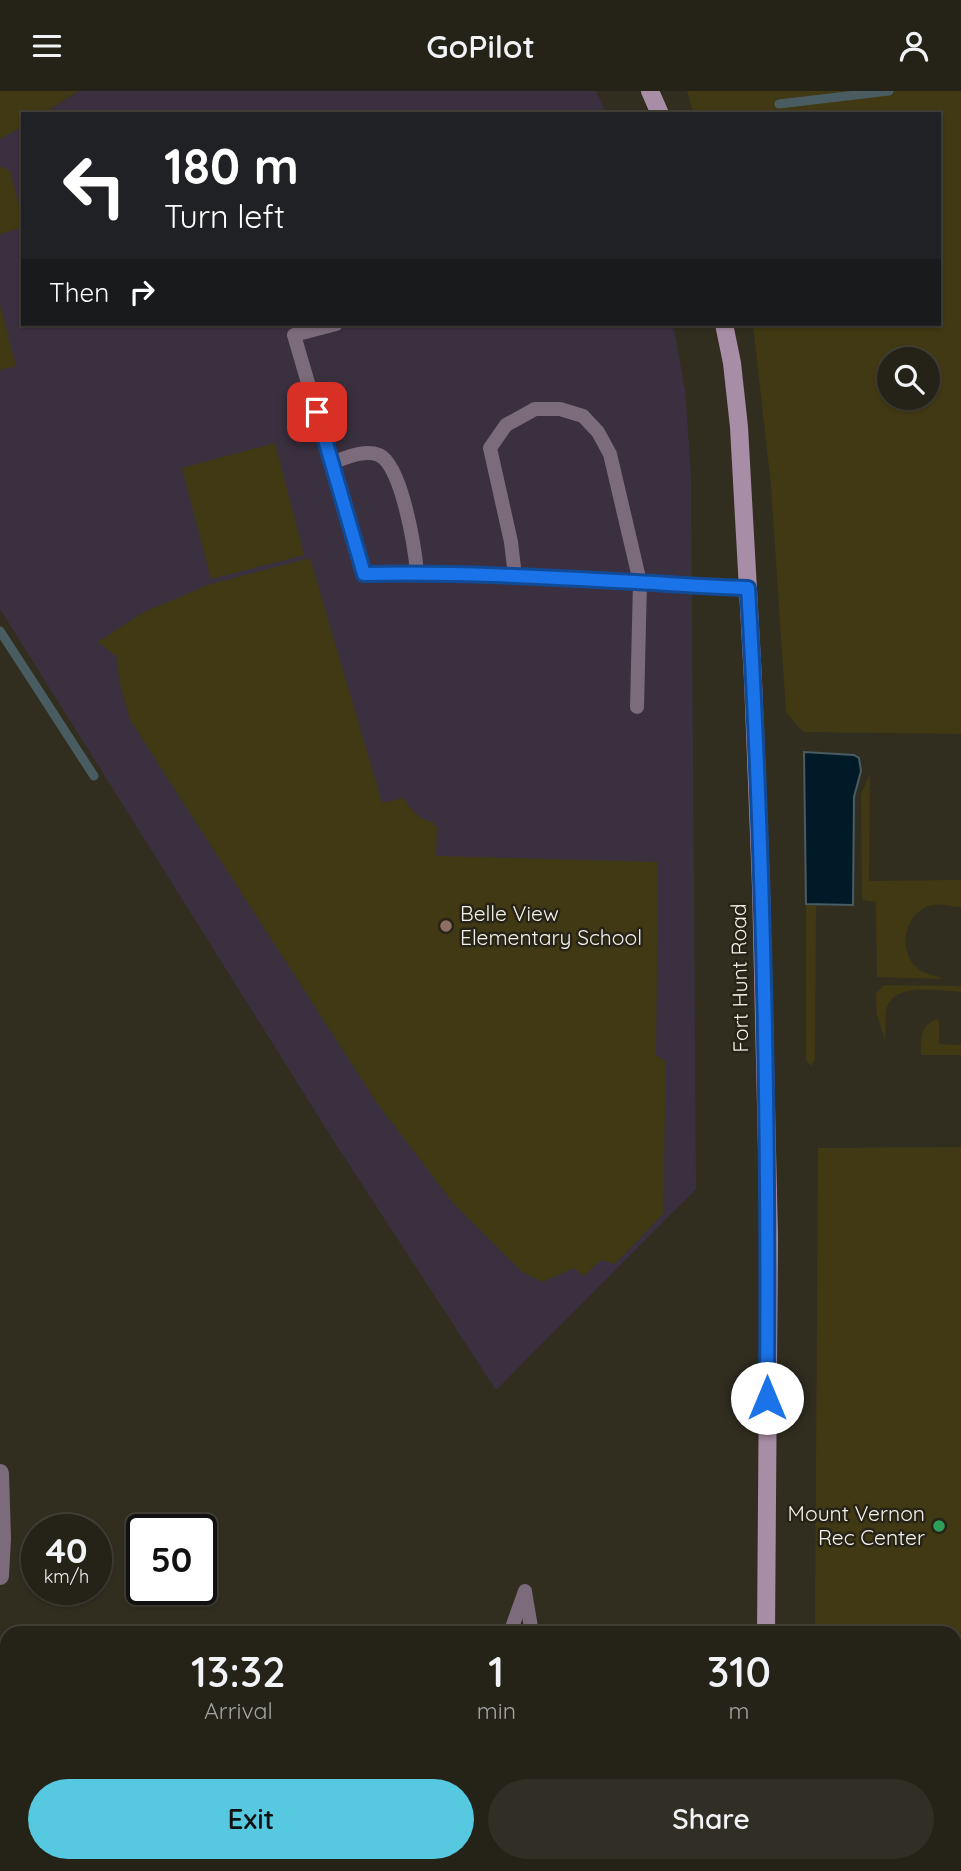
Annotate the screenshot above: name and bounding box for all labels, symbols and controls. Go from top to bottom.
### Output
text: GoPilot [426,26,535,66]
icon: menu [28,27,66,65]
icon: person [895,27,933,65]
text: 180 m [164,135,299,196]
icon: left [49,140,140,231]
text: Turn left [164,196,285,236]
icon: right [123,273,161,311]
text: Then [49,276,109,309]
map controls [877,347,940,410]
button: search [877,347,940,410]
pin [287,382,347,442]
icon: arrive [298,393,336,431]
place label: Belle View Elementary School [460,900,642,950]
street label: Fort Hunt Road [725,903,753,1053]
marker: Belle View Elementary School [438,918,454,934]
position arrow [730,1361,804,1435]
place label: Mount Vernon Rec Center [788,1500,925,1550]
speed limit sign: 50 [126,1514,217,1605]
marker: Mount Vernon Rec Center [931,1518,947,1534]
text: 40 [45,1528,88,1572]
text: km/h [44,1565,89,1588]
text: 13:32 [191,1645,286,1698]
text: 1 [488,1645,504,1698]
text: 310 [707,1645,771,1698]
text: Arrival [204,1696,273,1725]
text: min [477,1696,516,1725]
text: m [728,1696,749,1725]
button: Exit [28,1779,474,1859]
button: Share [488,1779,934,1859]

